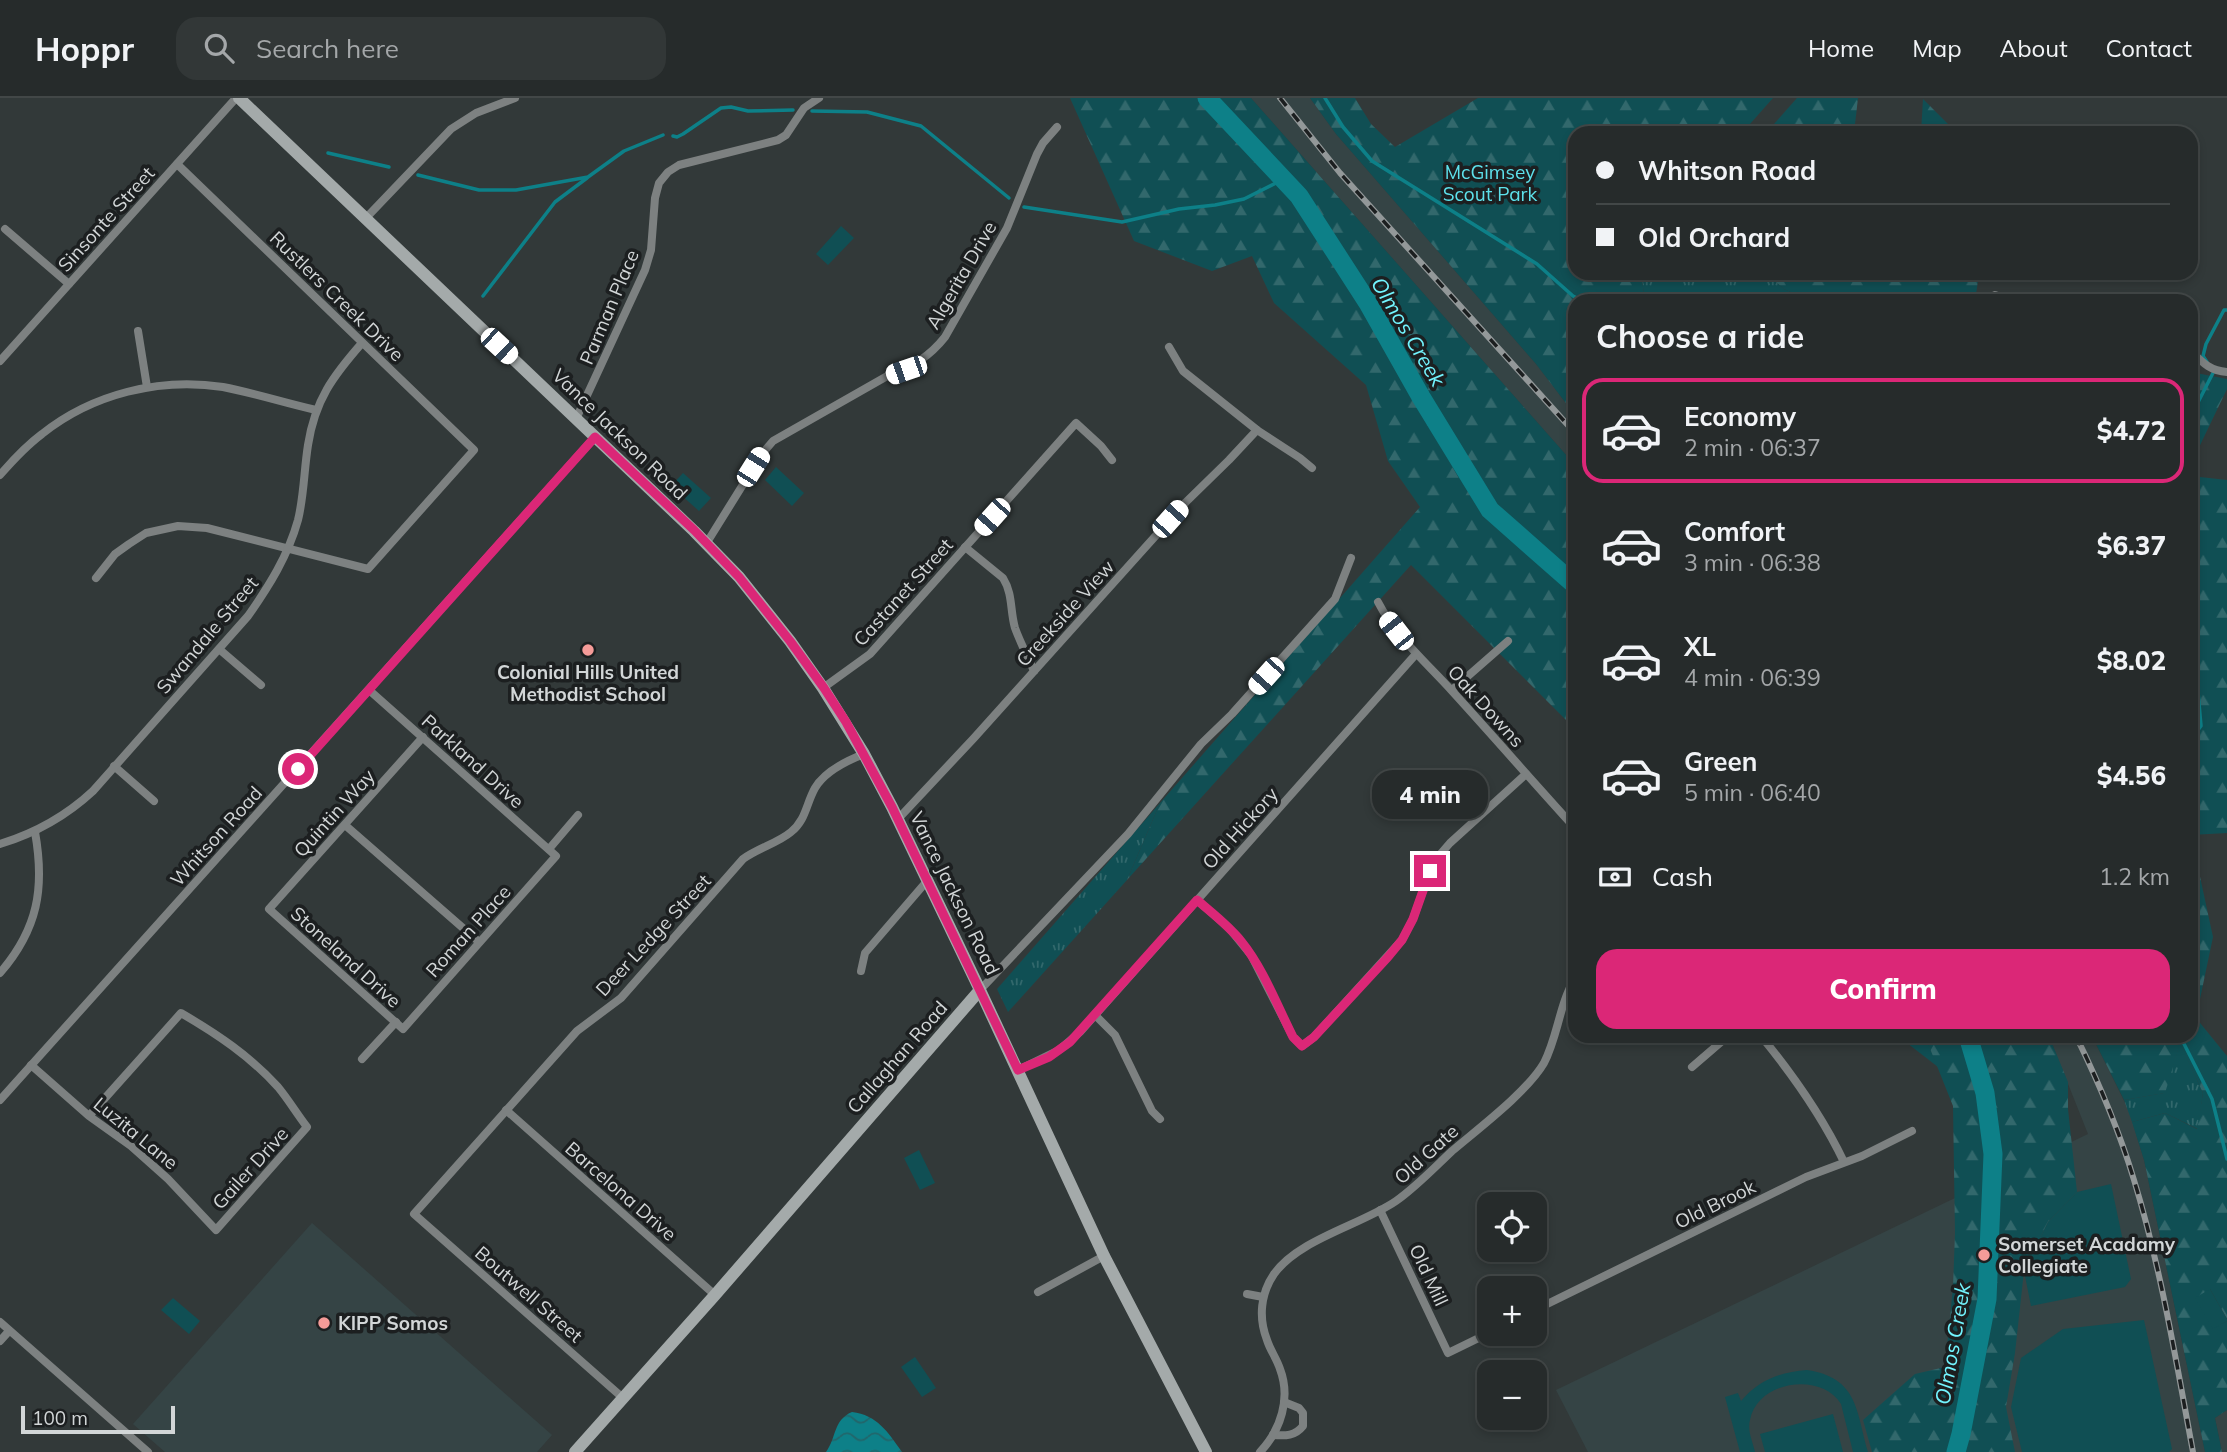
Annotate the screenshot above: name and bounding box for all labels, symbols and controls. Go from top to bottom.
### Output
search box [176,17,666,80]
text: Hoppr [35,28,134,69]
icon: search [200,29,238,67]
text: Search here [256,32,399,65]
text: Home [1808,33,1874,63]
text: Map [1912,33,1962,63]
text: About [2000,33,2068,63]
text: Contact [2106,33,2192,63]
text: Whitson Road [1638,154,1816,187]
park label: McGimsey Scout Park [1443,160,1537,206]
street label: Sinsonte Street [52,161,160,277]
street label: Algerita Drive [920,217,1002,333]
text: Old Orchard [1638,221,1790,254]
street label: Rustlers Creek Drive [265,226,409,366]
street label: Parman Place [574,246,644,368]
water label: Olmos Creek [1366,272,1452,392]
text: Choose a ride [1596,316,1804,356]
car [477,324,522,368]
car [883,353,930,387]
street label: Vance Jackson Road [547,363,693,505]
icon: car [1600,399,1663,462]
text: Economy [1684,400,1796,433]
text: $4.72 [2097,414,2166,447]
text: 2 min · 06:37 [1684,433,1821,462]
car [733,444,774,490]
car [971,494,1014,540]
car [1149,496,1192,542]
icon: car [1600,514,1663,577]
text: Comfort [1684,515,1785,548]
text: $6.37 [2097,529,2166,562]
street label: Castanet Street [848,533,958,651]
text: 3 min · 06:38 [1684,548,1821,577]
street label: Creekside View [1011,555,1119,671]
street label: Swandale Street [151,571,263,699]
car [1375,608,1418,654]
icon: car [1600,629,1663,692]
text: XL [1684,630,1716,663]
marker: Colonial Hills United Methodist School [580,642,596,658]
text: $8.02 [2097,644,2166,677]
car [1245,653,1288,699]
place label: Colonial Hills United Methodist School [497,660,679,706]
street label: Oak Downs [1443,660,1529,752]
text: 4 min · 06:39 [1684,663,1821,692]
street label: Parkland Drive [417,709,529,813]
icon: car [1600,744,1663,807]
text: Green [1684,745,1757,778]
route start [282,753,314,785]
text: $4.56 [2097,759,2166,792]
street label: Quintin Way [288,764,380,862]
callout: 4 min [1372,770,1488,818]
text: 5 min · 06:40 [1684,778,1821,807]
text: 4 min [1399,780,1461,809]
street label: Whitson Road [165,781,267,891]
street label: Old Hickory [1197,782,1283,874]
street label: Vance Jackson Road [905,807,1005,979]
route end [1414,855,1446,887]
icon: cash [1596,858,1634,896]
text: Cash [1652,860,1713,893]
text: 1.2 km [2099,862,2170,891]
street label: Deer Ledge Street [590,869,716,1001]
street label: Roman Place [420,880,516,982]
street label: Stoneland Drive [286,901,406,1013]
button: Confirm [1596,949,2170,1029]
street label: Callaghan Road [842,996,952,1118]
street label: Luzita Lane [89,1092,183,1174]
street label: Old Gate [1389,1119,1463,1189]
street label: Gailer Drive [207,1122,293,1214]
street label: Barcelona Drive [561,1136,681,1246]
street label: Old Brook [1671,1174,1759,1234]
map controls [1477,1192,1547,1430]
button: locate [1477,1192,1547,1262]
place label: Somerset Acadamy Collegiate [1998,1232,2176,1278]
street label: Old Mill [1404,1240,1454,1310]
street label: Boutwell Street [470,1241,588,1347]
marker: Somerset Acadamy Collegiate [1976,1247,1992,1263]
button: + [1477,1276,1547,1346]
water label: Olmos Creek [1929,1280,1976,1407]
place label: KIPP Somos [338,1311,448,1335]
marker: KIPP Somos [316,1315,332,1331]
button: − [1477,1360,1547,1430]
scale bar [21,1403,175,1435]
text: 100 m [32,1406,88,1430]

